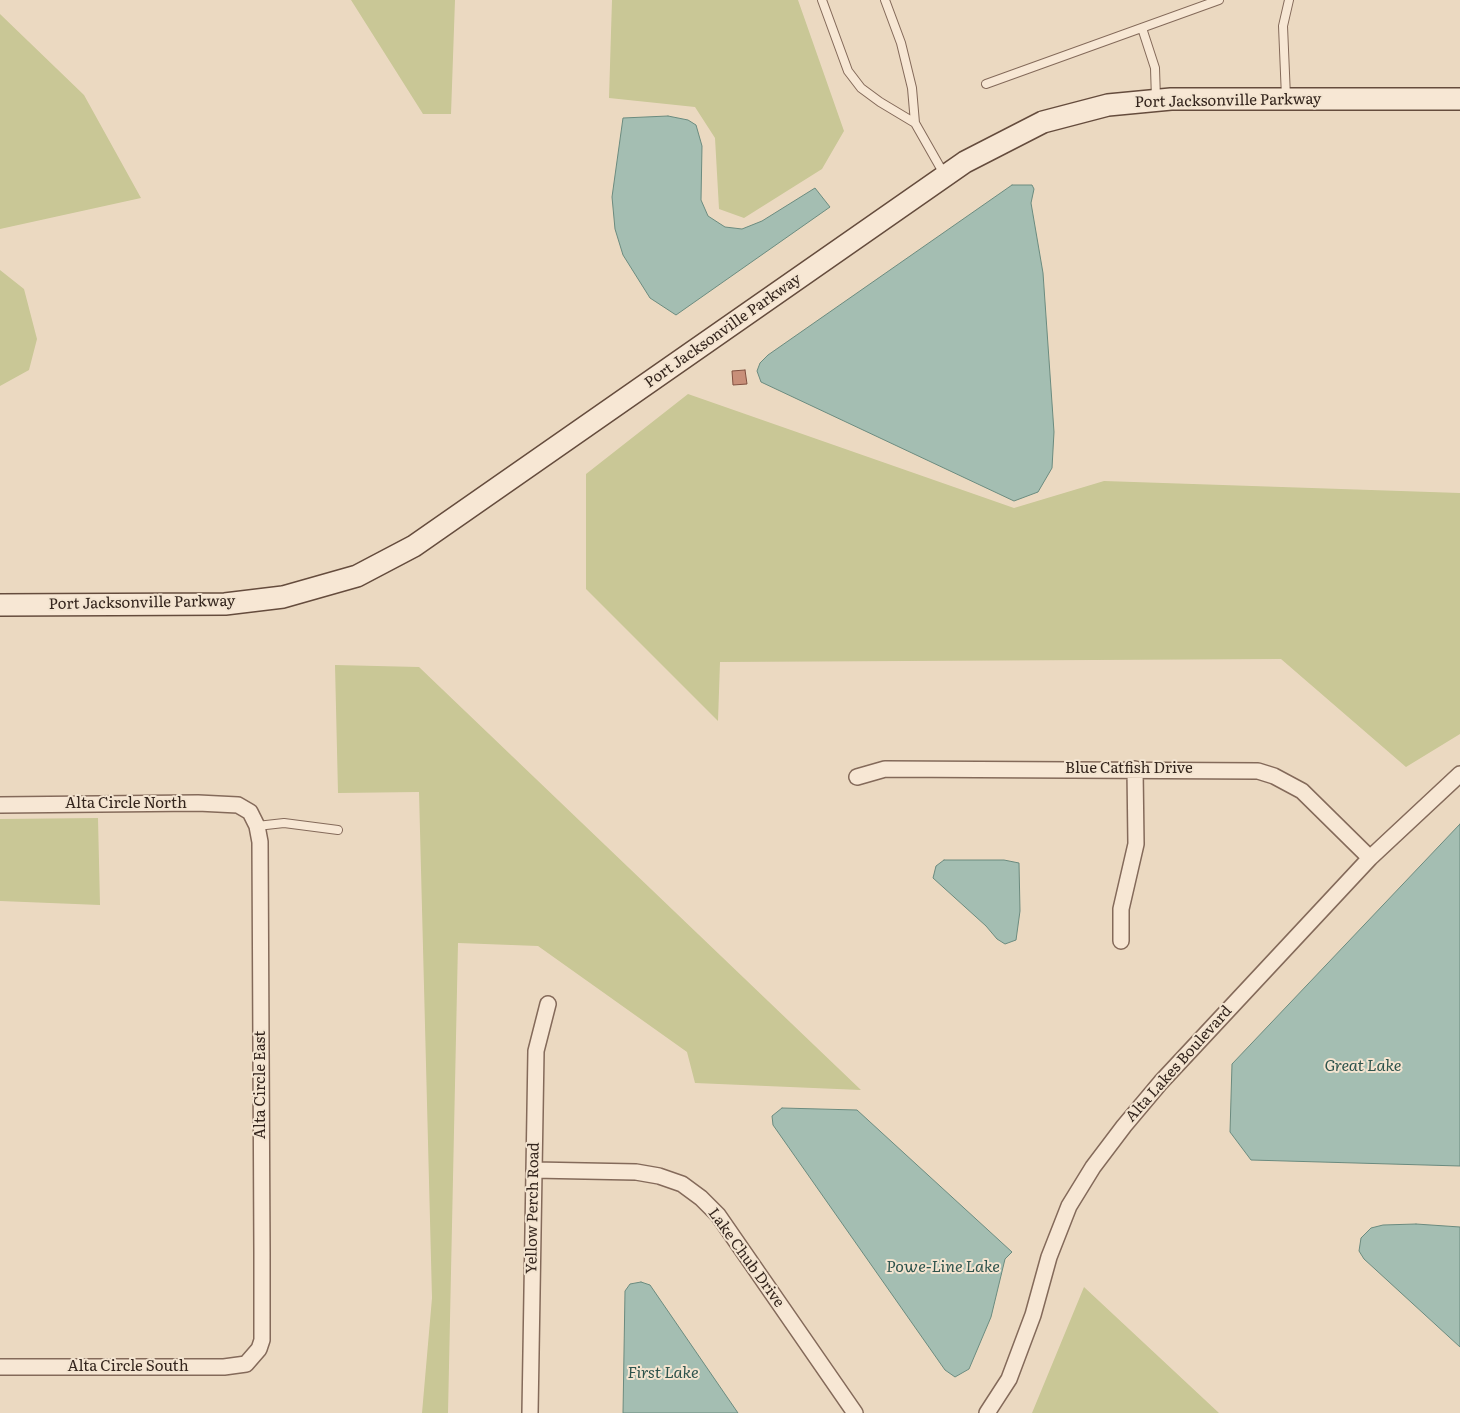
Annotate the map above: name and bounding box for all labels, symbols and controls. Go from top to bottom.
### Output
street label: Port Jacksonville Parkway [1134,90,1322,112]
street label: Port Jacksonville Parkway [641,270,805,392]
street label: Port Jacksonville Parkway [48,592,236,614]
street label: Blue Catfish Drive [1065,760,1193,778]
street label: Alta Circle North [65,795,187,813]
street label: Alta Lakes Boulevard [1122,1002,1236,1126]
street label: Alta Circle East [252,1031,270,1139]
water label: Great Lake [1325,1056,1401,1076]
street label: Yellow Perch Road [523,1142,543,1274]
street label: Lake Chub Drive [704,1205,788,1311]
water label: Powe-Line Lake [886,1257,1000,1277]
street label: Alta Circle South [67,1358,189,1376]
water label: First Lake [627,1363,699,1383]

